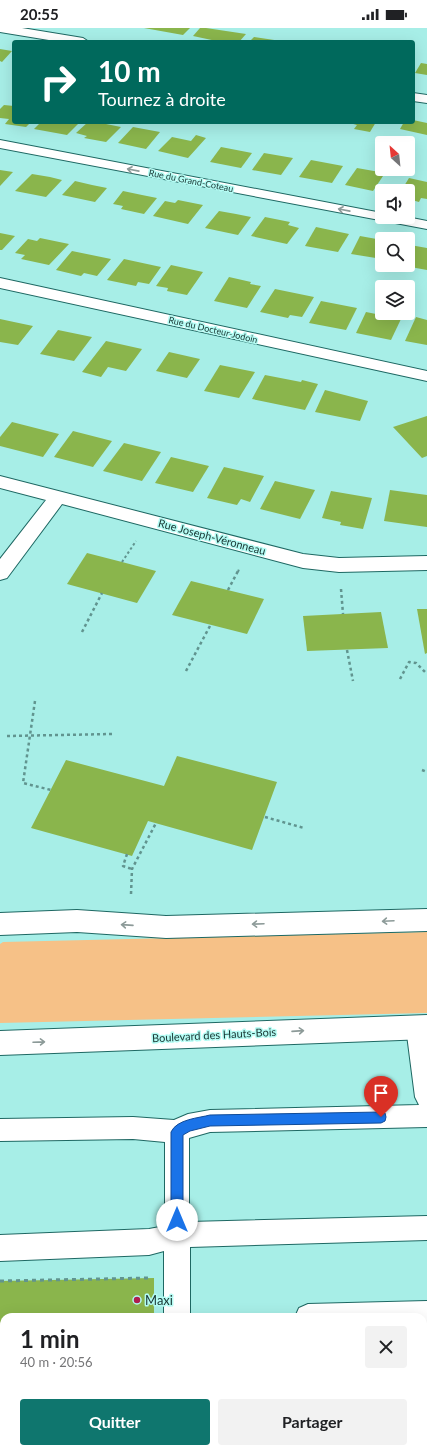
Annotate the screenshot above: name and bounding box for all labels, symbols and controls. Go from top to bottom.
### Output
text: 20:55 [20,5,59,23]
text: 10 m [98,54,161,88]
icon: right [32,56,84,108]
text: Tournez à droite [98,88,226,110]
north arrow [375,136,415,176]
map controls [375,136,415,320]
one-way arrow [127,166,140,174]
street label: Rue du Grand-Coteau [148,167,234,194]
button: sound [375,184,415,224]
one-way arrow [338,205,351,213]
button: search [375,232,415,272]
button: layers [375,280,415,320]
street label: Rue du Docteur-Jodoin [168,314,259,345]
street label: Rue Joseph-Véronneau [157,516,267,557]
one-way arrow [382,917,395,925]
one-way arrow [121,921,134,928]
one-way arrow [252,921,265,928]
street label: Boulevard des Hauts-Bois [152,1025,277,1044]
one-way arrow [291,1027,304,1034]
one-way arrow [32,1038,45,1046]
pin [364,1076,398,1117]
icon: arrive [370,1082,392,1104]
position arrow [156,1199,198,1241]
place label: Maxi [145,1292,173,1308]
marker: Maxi [132,1295,142,1305]
text: 1 min [20,1324,80,1353]
button: close [365,1326,407,1368]
text: 40 m · 20:56 [20,1354,93,1370]
button: Quitter [20,1399,210,1445]
button: Partager [218,1399,407,1445]

